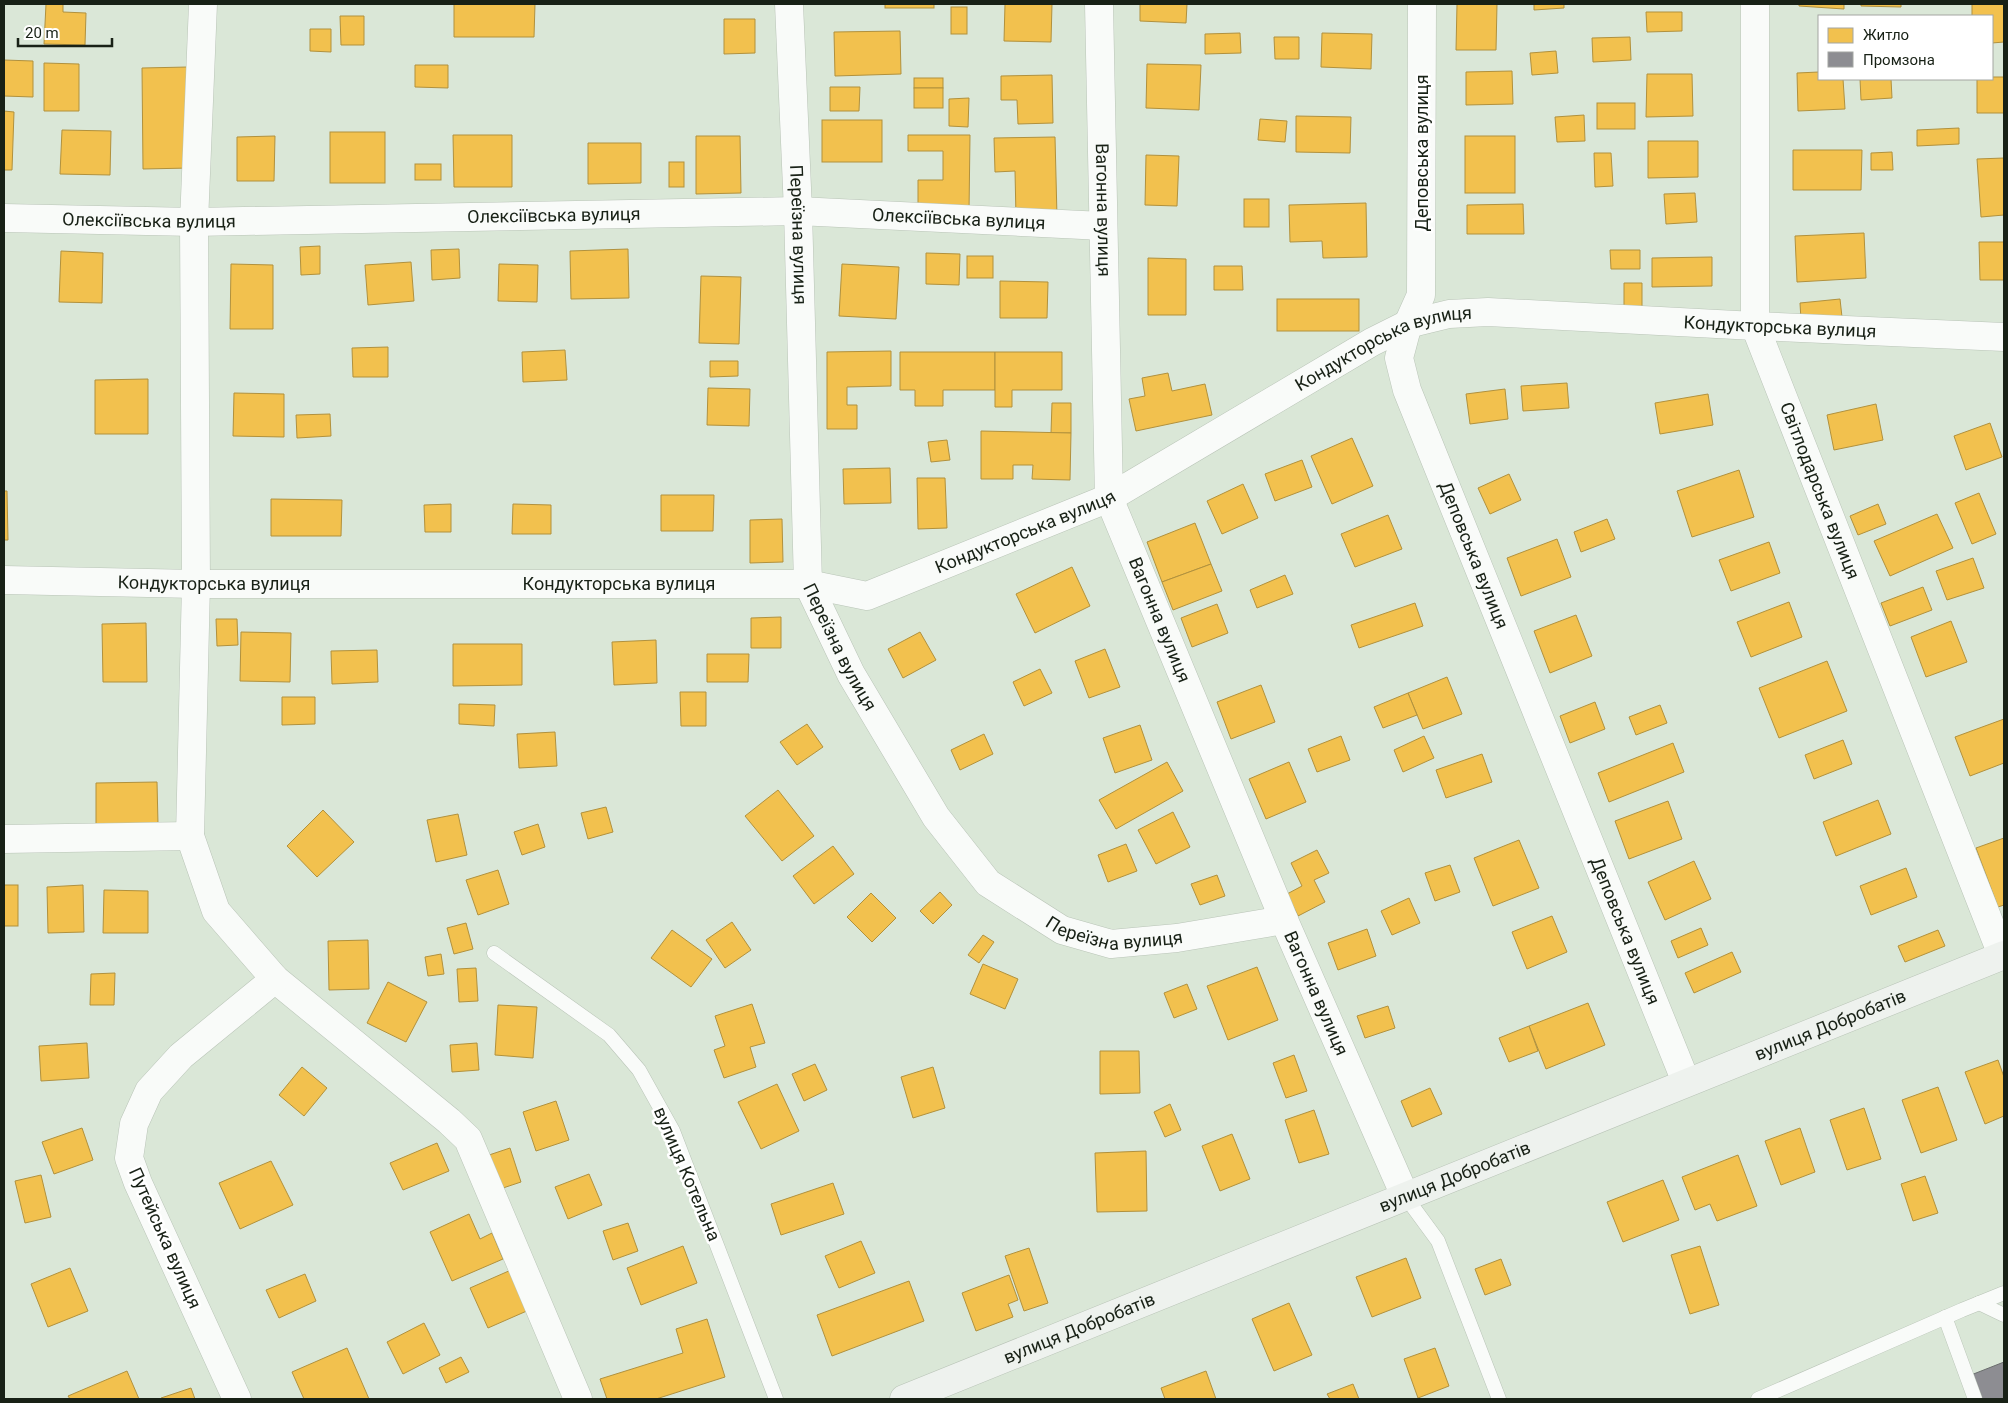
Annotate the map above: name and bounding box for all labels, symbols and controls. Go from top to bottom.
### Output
scale bar [18,15,111,47]
legend [1818,15,1993,80]
text: 20 m [25,24,59,42]
text: Житло [1863,26,1909,44]
text: Промзона [1863,51,1935,69]
street label: Деповська вулиця [1411,74,1432,232]
street label: Вагонна вулиця [1092,143,1116,277]
street label: Переїзна вулиця [786,164,812,305]
street label: Олексіївська вулиця [467,203,641,227]
street label: Олексіївська вулиця [872,204,1046,233]
street label: Олексіївська вулиця [62,208,236,232]
street label: Кондукторська вулиця [1291,302,1472,395]
street label: Кондукторська вулиця [1683,311,1877,341]
street label: Світлодарська вулиця [1776,399,1864,582]
street label: Деповська вулиця [1435,478,1513,632]
street label: Кондукторська вулиця [932,485,1119,577]
street label: Вагонна вулиця [1125,554,1195,685]
street label: Кондукторська вулиця [117,571,310,594]
street label: Кондукторська вулиця [523,573,715,594]
street label: Переїзна вулиця [799,580,881,714]
street label: Деповська вулиця [1586,854,1665,1007]
street label: Переїзна вулиця [1042,911,1184,954]
street label: Вагонна вулиця [1280,928,1353,1058]
street label: вулиця Добробатів [1751,985,1909,1065]
street label: вулиця Котельна [650,1104,725,1244]
street label: вулиця Добробатів [1376,1136,1533,1216]
street label: Путейська вулиця [125,1164,206,1312]
street label: вулиця Добробатів [1000,1288,1158,1368]

